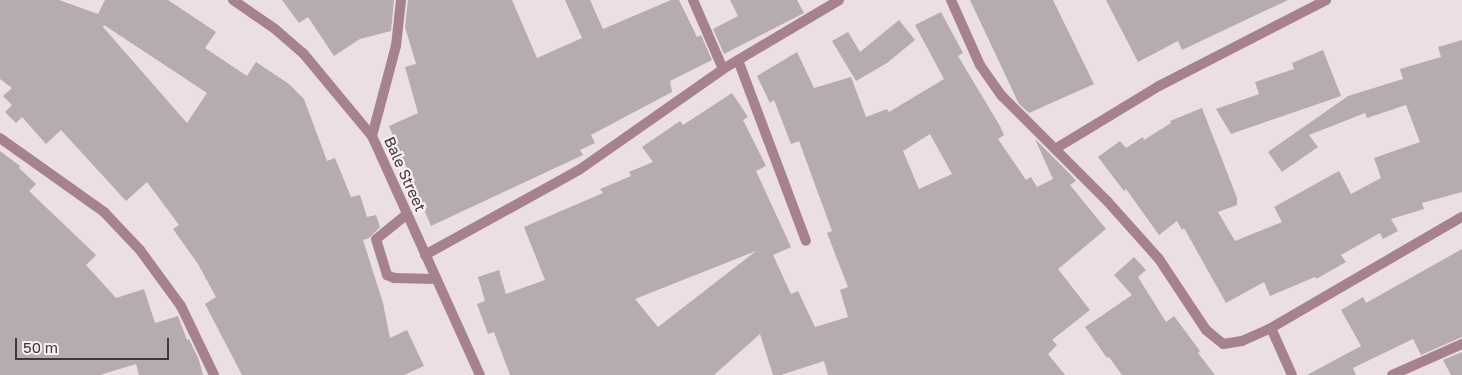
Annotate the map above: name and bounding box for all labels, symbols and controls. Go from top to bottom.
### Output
street label: Bale Street [381,134,429,214]
scale bar [18,328,171,360]
text: 50 m [23,338,58,356]

